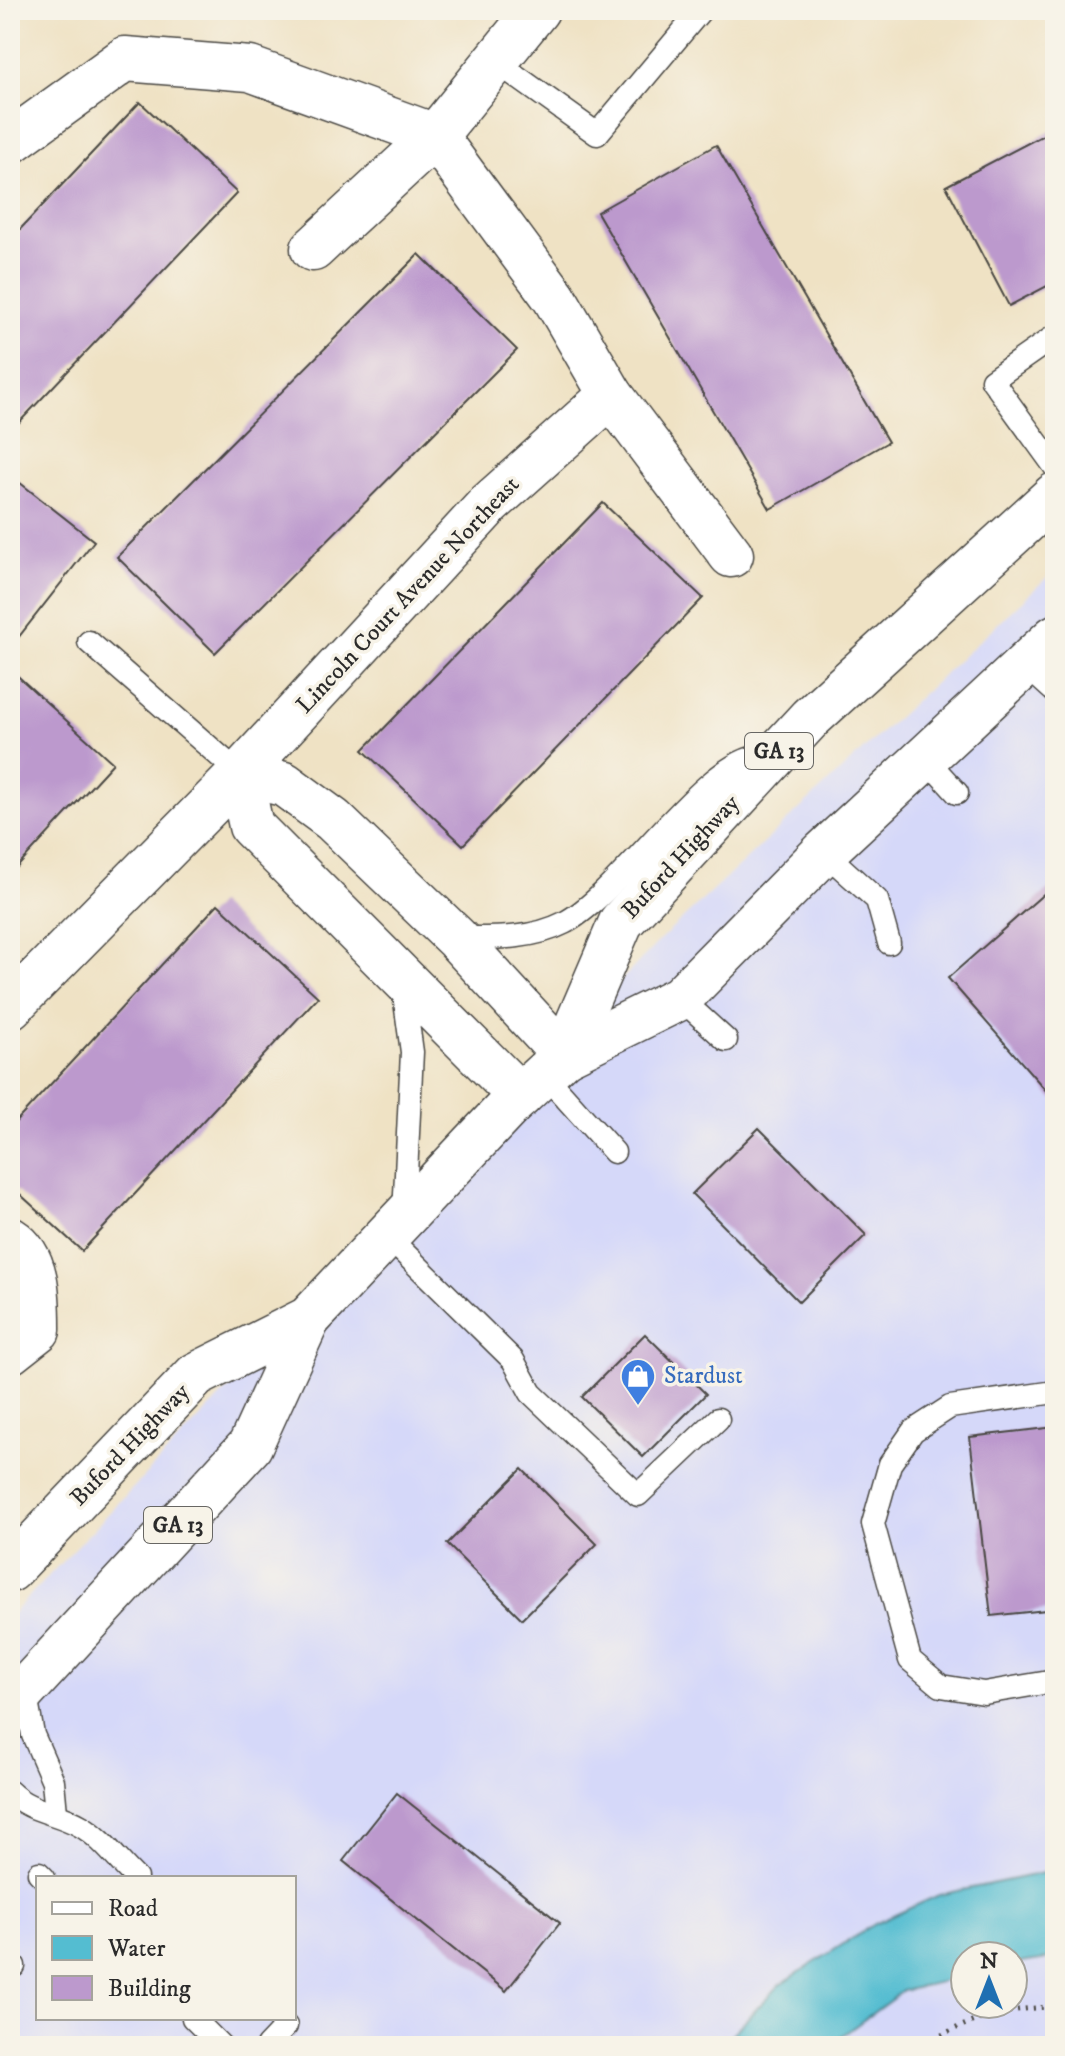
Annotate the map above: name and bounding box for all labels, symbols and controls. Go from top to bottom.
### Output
street label: Lincoln Court Avenue Northeast [290,470,526,720]
road number: GA 13 [745,733,813,769]
street label: Buford Highway [616,788,747,925]
shop icon: Stardust [619,1357,657,1407]
place label: Stardust [664,1361,743,1391]
street label: Buford Highway [64,1377,196,1513]
road number: GA 13 [144,1507,212,1543]
legend [36,1876,296,2020]
text: Road [108,1894,158,1924]
text: Water [107,1934,165,1964]
north arrow [949,1940,1029,2020]
text: N [980,1948,998,1975]
text: Building [108,1974,191,2004]

